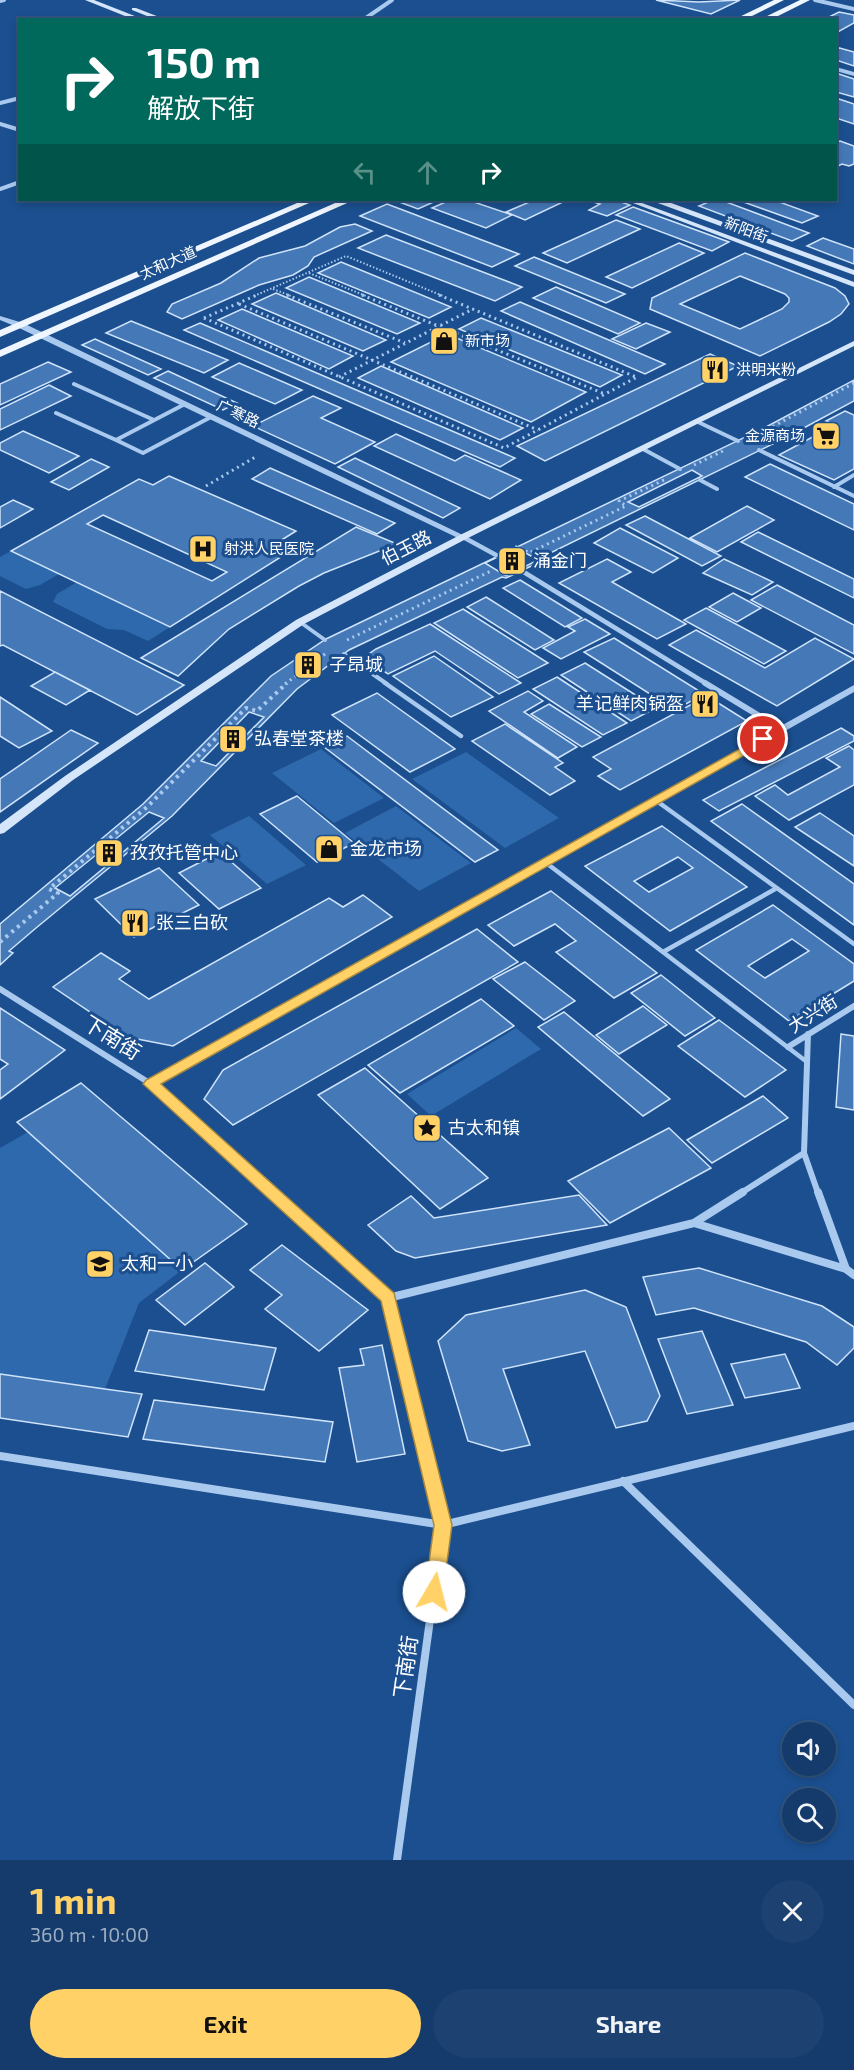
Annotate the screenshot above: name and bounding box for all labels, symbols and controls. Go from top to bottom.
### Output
text: 150 m [147,36,261,86]
icon: right [48,42,126,120]
text: 解放下街 [147,91,255,123]
icon: left [348,156,381,189]
icon: ahead [411,156,444,189]
icon: right [474,156,507,189]
street label: 新阳街 [722,213,771,246]
street label: 太和大道 [137,242,199,283]
shop icon: 新市场 [428,325,460,357]
place label: 新市场 [465,331,510,349]
restaurant icon: 洪明米粉 [699,354,731,386]
place label: 洪明米粉 [736,360,796,378]
street label: 广寒路 [214,395,263,431]
supermarket icon: 金源商场 [810,420,842,452]
place label: 金源商场 [745,426,805,444]
street label: 伯玉路 [376,525,435,569]
hospital icon: 射洪人民医院 [187,533,219,565]
place label: 射洪人民医院 [224,539,314,557]
building icon: 涌金门 [496,545,528,577]
place label: 涌金门 [533,549,587,571]
building icon: 子昂城 [292,649,324,681]
place label: 子昂城 [329,653,383,675]
restaurant icon: 羊记鲜肉锅盔 [689,688,721,720]
place label: 羊记鲜肉锅盔 [576,692,684,714]
pin [737,713,788,764]
icon: arrive [746,722,779,755]
building icon: 弘春堂茶楼 [217,723,249,755]
place label: 弘春堂茶楼 [254,727,344,749]
shop icon: 金龙市场 [313,833,345,865]
building icon: 孜孜托管中心 [93,837,125,869]
place label: 金龙市场 [350,837,422,859]
place label: 孜孜托管中心 [130,841,238,863]
restaurant icon: 张三白砍 [119,907,151,939]
place label: 张三白砍 [156,911,228,933]
street label: 大兴街 [784,990,841,1037]
street label: 下南街 [79,1009,146,1064]
place icon: 古太和镇 [411,1112,443,1144]
place label: 古太和镇 [448,1116,520,1138]
school or university icon: 太和一小 [84,1248,116,1280]
place label: 太和一小 [121,1252,193,1274]
position arrow [402,1560,466,1624]
street label: 下南街 [388,1634,421,1700]
map controls [782,1722,836,1842]
button: sound [782,1722,836,1776]
button: search [782,1788,836,1842]
text: 1 min [30,1878,117,1921]
button: close [761,1880,824,1943]
text: 360 m · 10:00 [30,1922,149,1946]
button: Exit [30,1989,421,2058]
button: Share [433,1989,824,2058]

